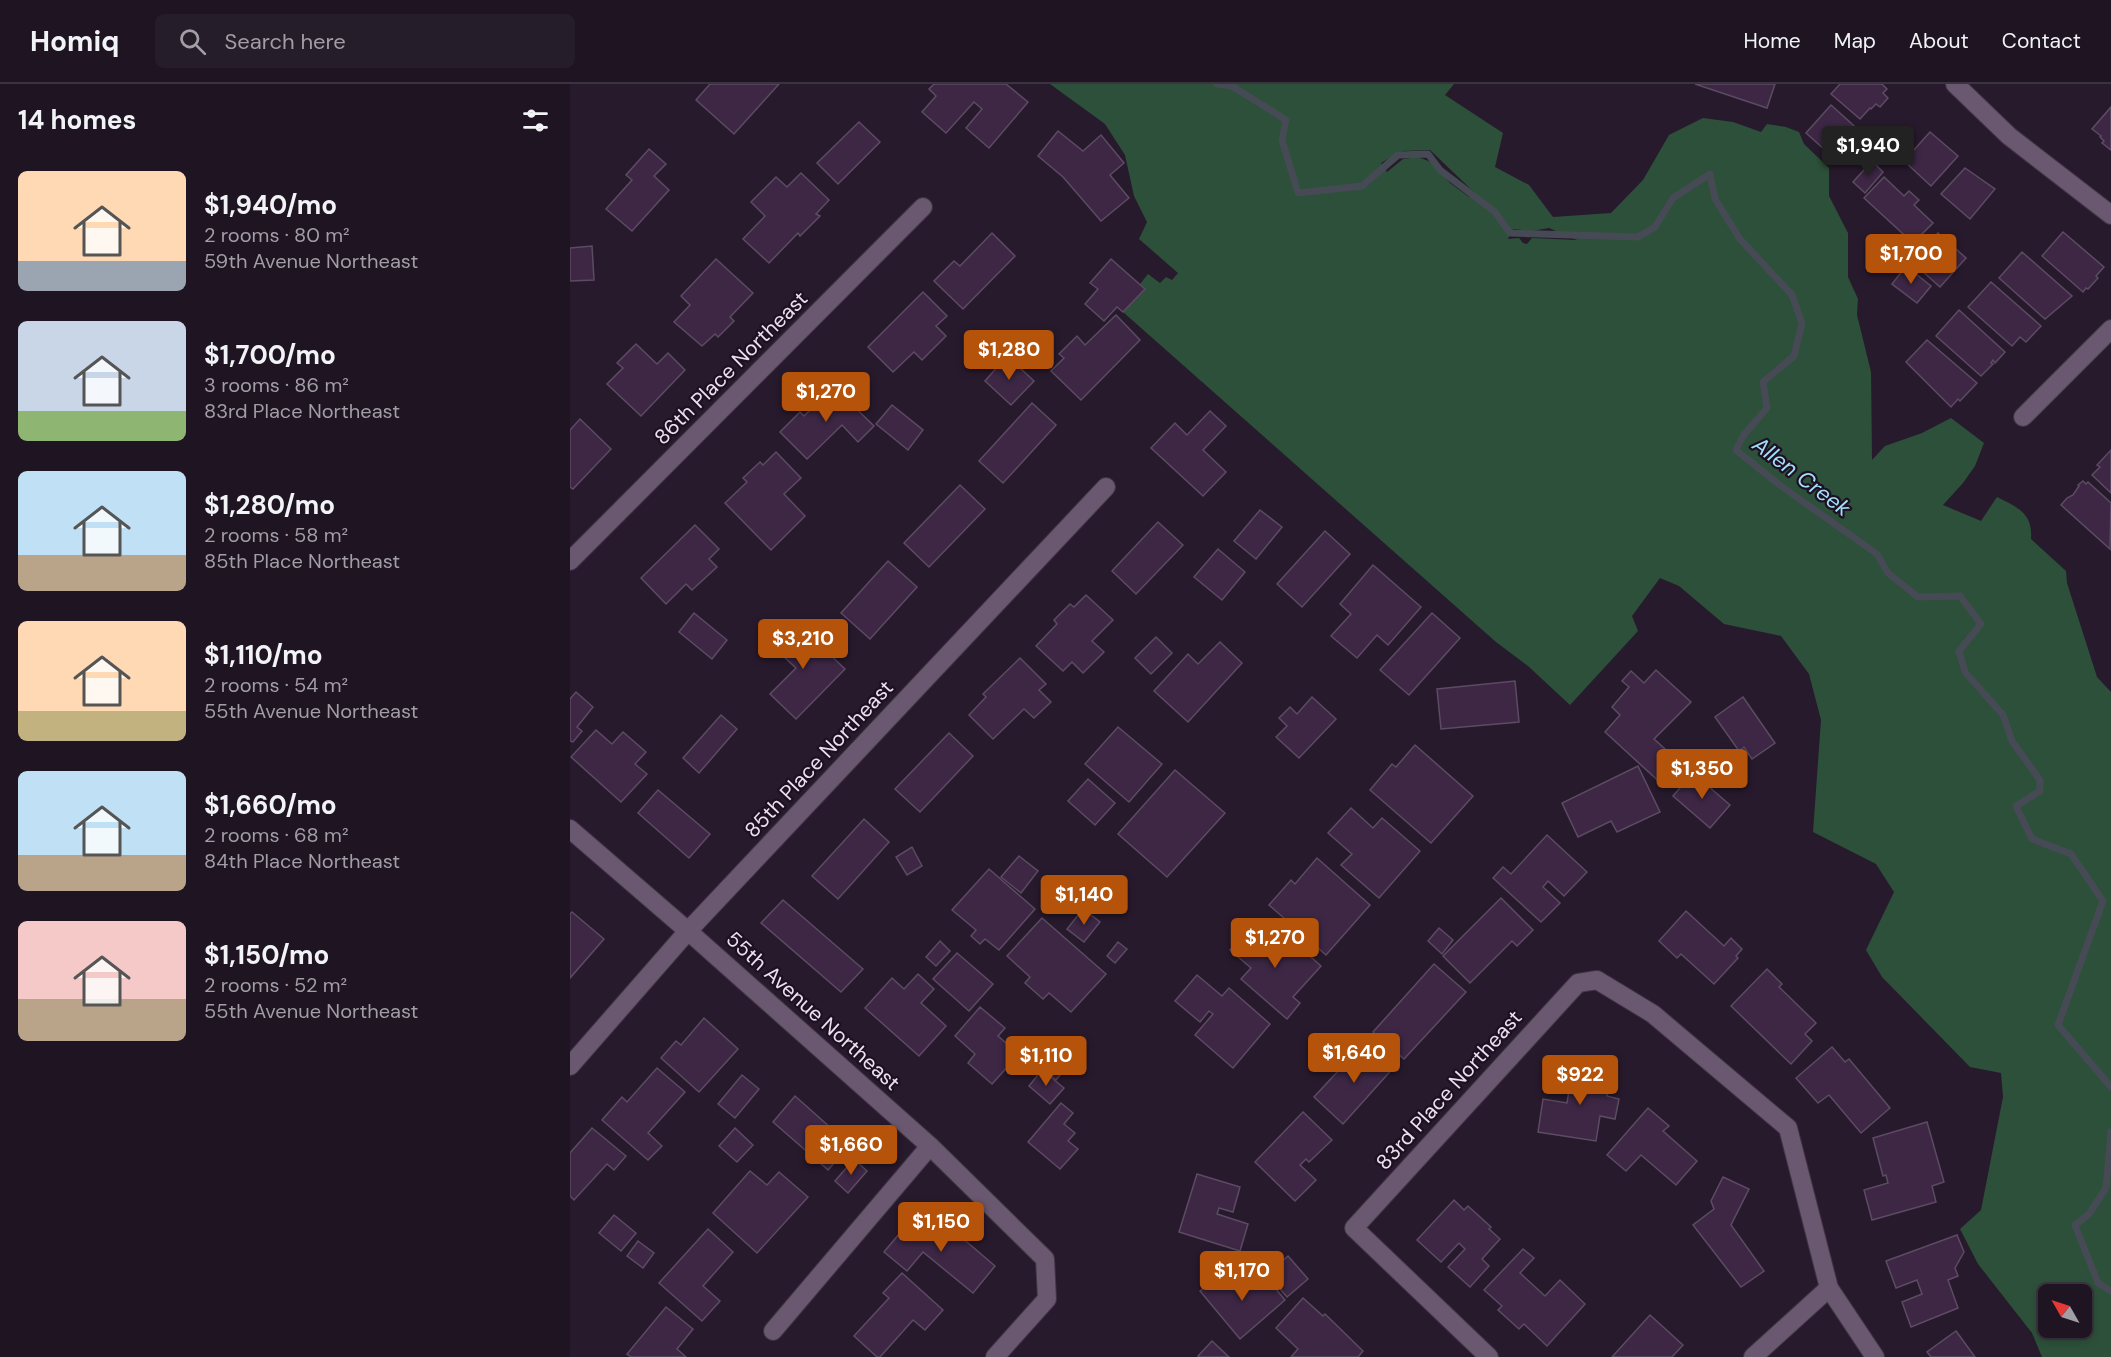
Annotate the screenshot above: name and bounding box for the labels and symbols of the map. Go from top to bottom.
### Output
pin: $1,940 [1819,126,1917,177]
pin: $1,700 [1862,234,1960,285]
street label: 86th Place Northeast [648,285,814,451]
pin: $1,280 [960,330,1058,381]
pin: $1,270 [777,372,875,423]
water label: Allen Creek [1746,429,1857,523]
pin: $3,210 [754,619,852,670]
street label: 85th Place Northeast [739,674,899,844]
pin: $1,350 [1653,749,1751,800]
pin: $1,140 [1035,875,1133,926]
pin: $1,270 [1226,918,1324,969]
street label: 55th Avenue Northeast [720,925,906,1097]
street label: 83rd Place Northeast [1370,1004,1528,1176]
pin: $1,640 [1305,1033,1403,1084]
pin: $1,110 [997,1036,1095,1087]
pin: $922 [1544,1055,1616,1106]
pin: $1,660 [802,1125,900,1176]
pin: $1,150 [892,1202,990,1253]
pin: $1,170 [1193,1251,1291,1302]
north arrow [2038,1284,2092,1338]

